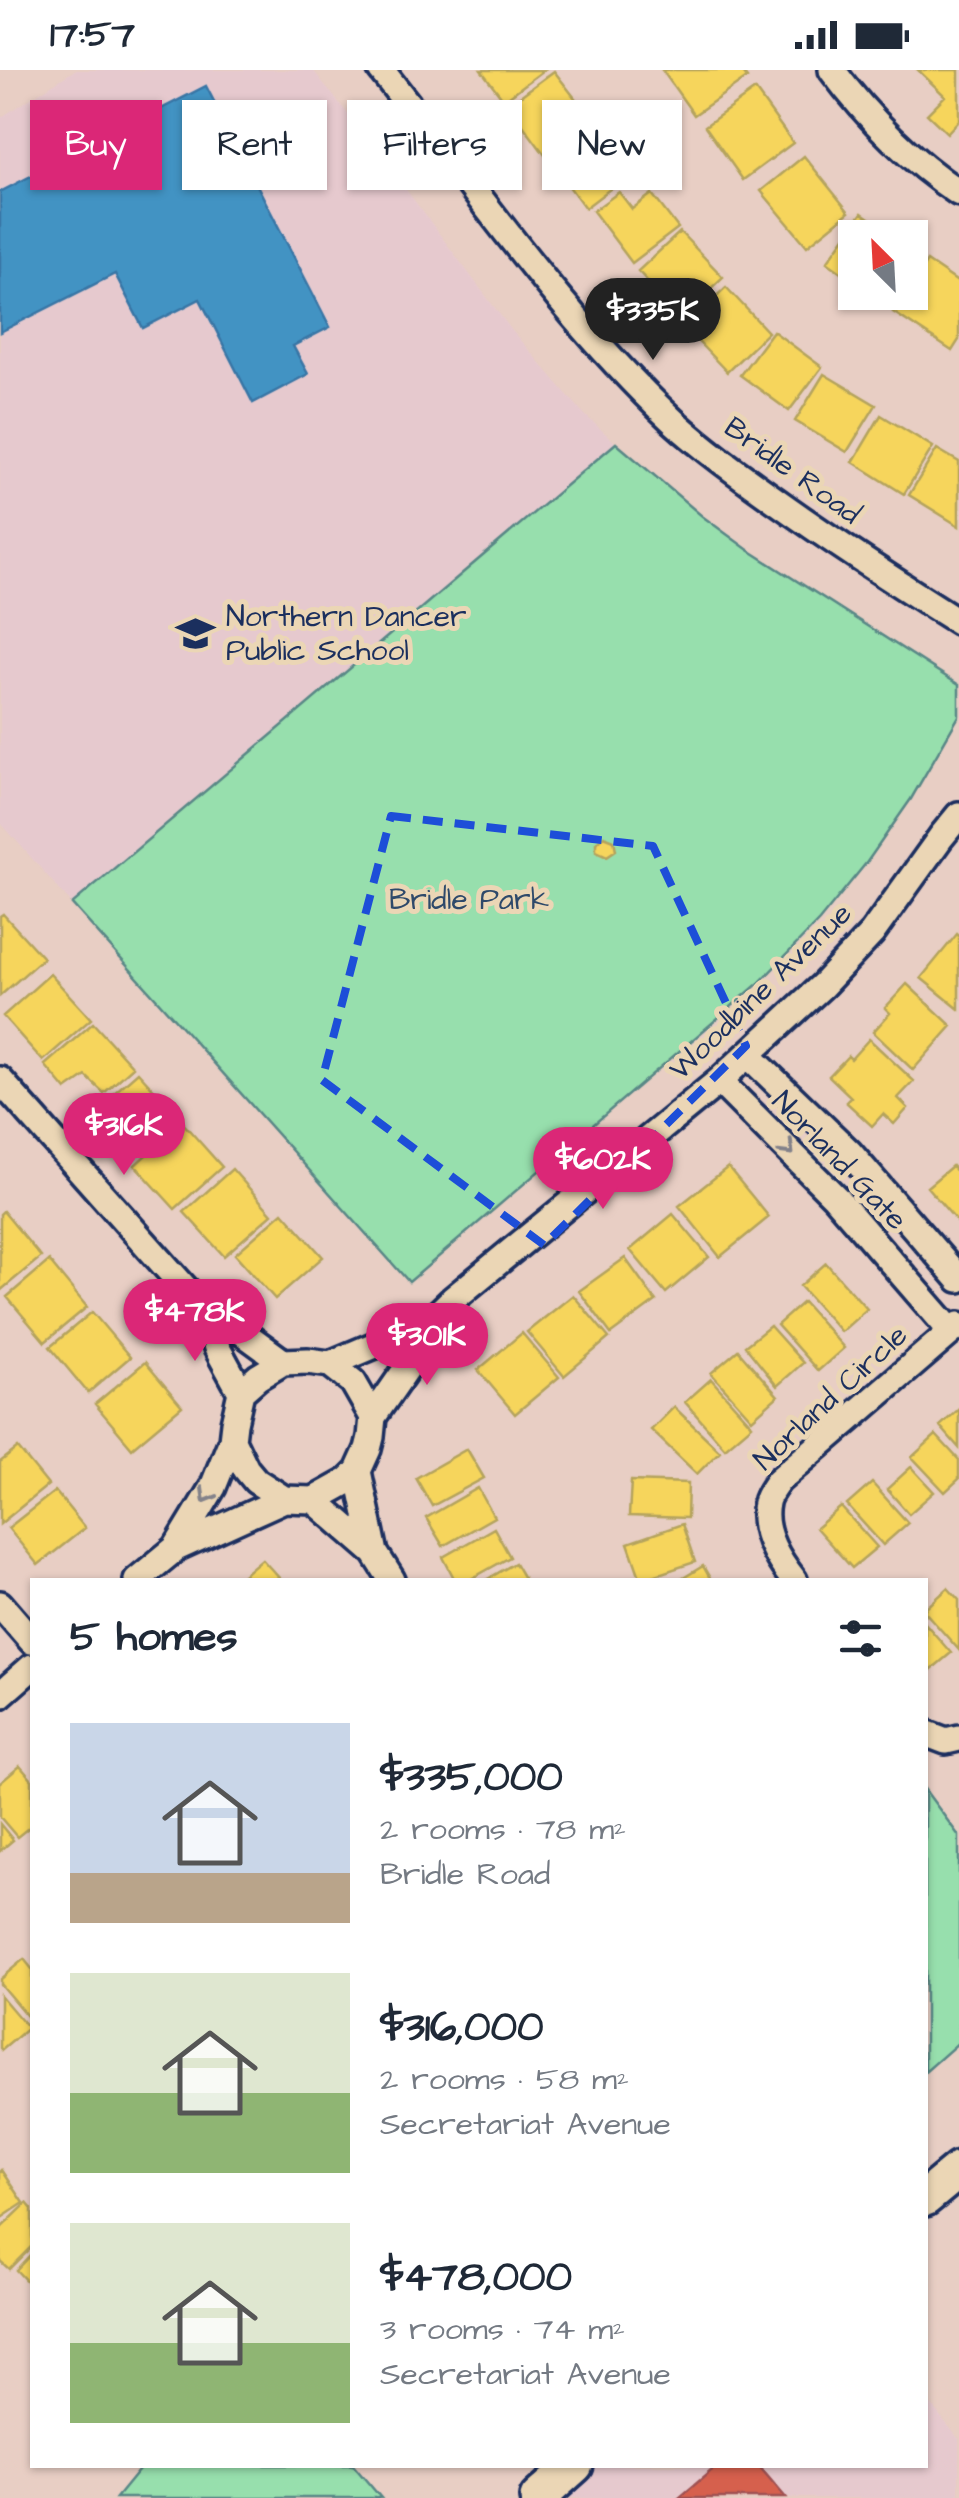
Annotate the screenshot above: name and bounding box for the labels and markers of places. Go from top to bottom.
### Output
pin: $335K [583,278,723,363]
place label: Northern Dancer Public School [226,596,467,672]
school or university icon: Northern Dancer Public School [175,612,217,654]
pin: $316K [54,1093,194,1178]
pin: $602K [533,1127,673,1212]
pin: $478K [125,1279,265,1364]
pin: $301K [357,1303,497,1388]

